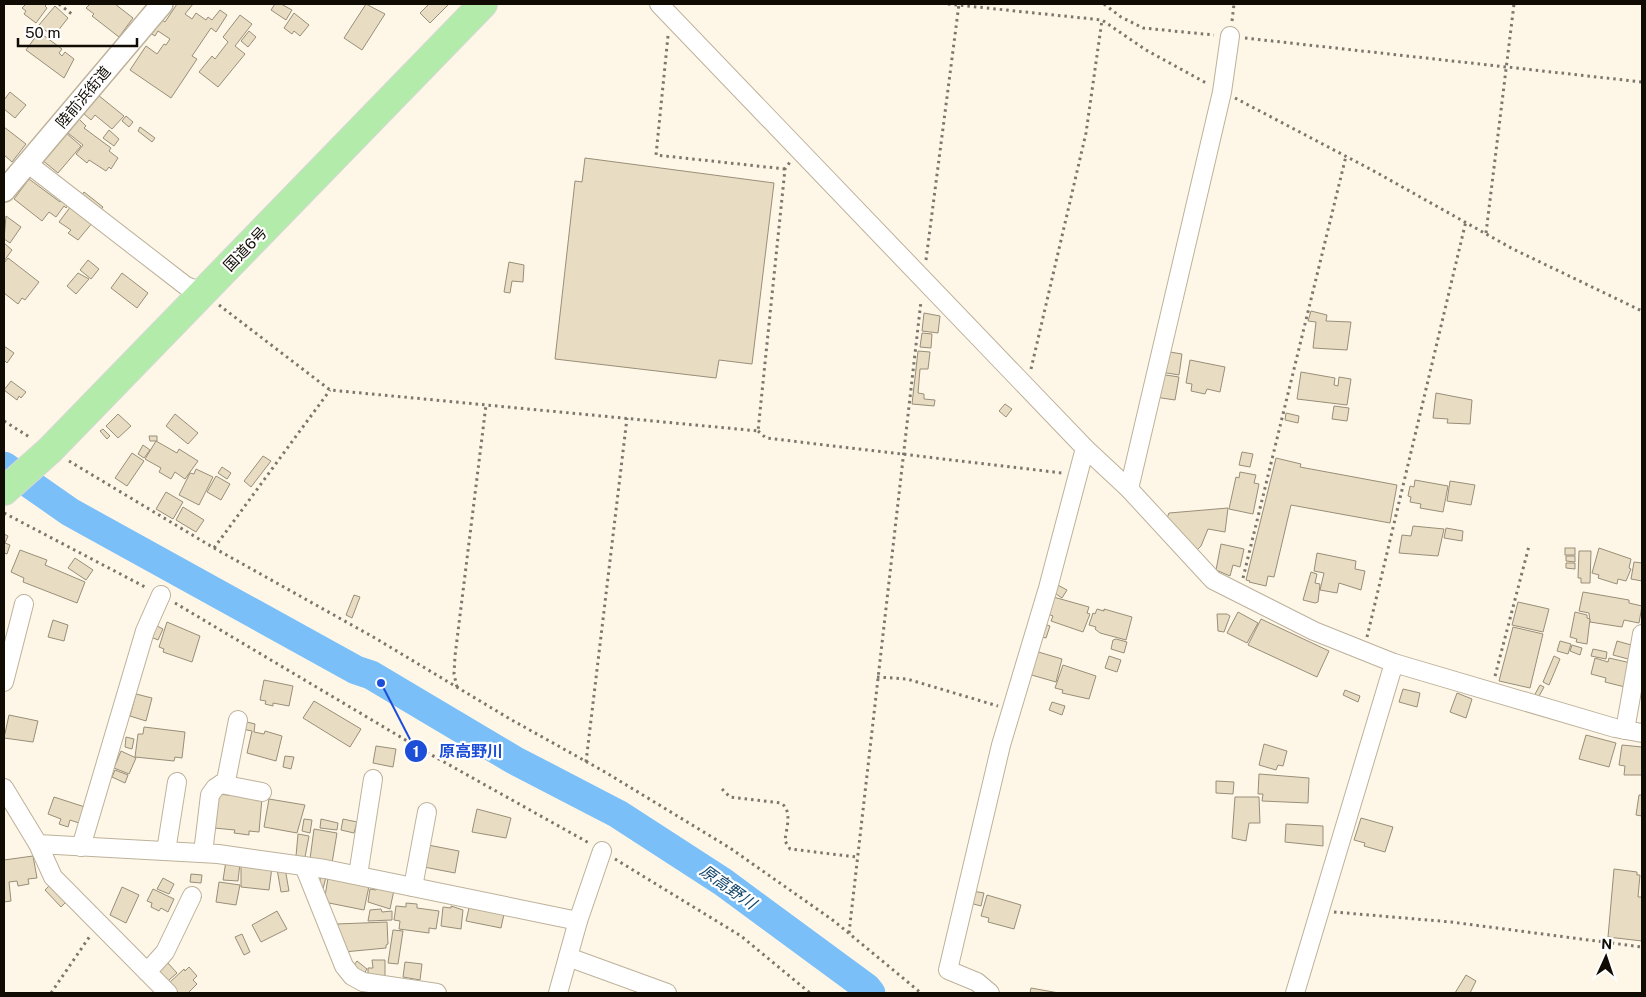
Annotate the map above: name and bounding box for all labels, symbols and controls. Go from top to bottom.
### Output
scale bar [18,15,136,47]
text: 50 m [25,24,60,41]
street label: 陸前浜街道 [52,63,114,131]
street label: 国道6号 [220,224,270,274]
callout: 原高野川 [404,736,513,767]
text: 原高野川 [439,742,503,761]
text: 1 [413,743,419,760]
water label: 原高野川 [696,861,761,914]
north arrow [1581,932,1631,982]
text: N [1601,936,1613,952]

